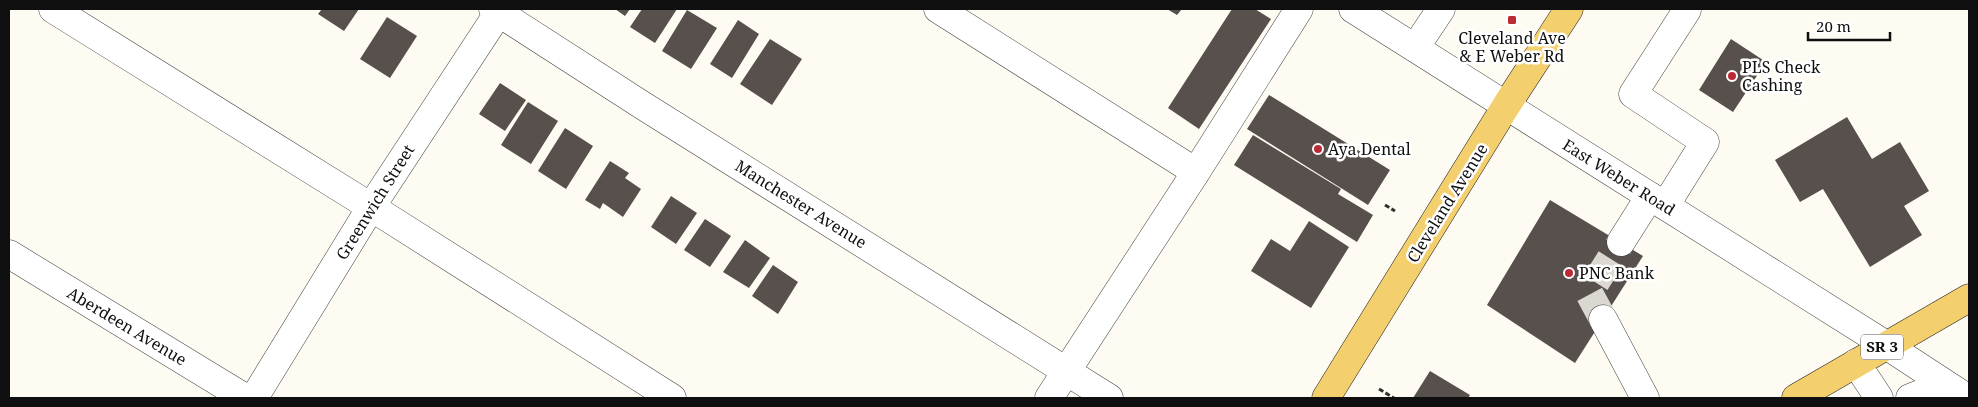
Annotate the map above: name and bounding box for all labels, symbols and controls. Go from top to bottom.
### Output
scale bar [1808,10,1890,42]
marker: Cleveland Ave & E Weber Rd [1506,14,1518,26]
text: 20 m [1816,16,1851,36]
place label: Cleveland Ave & E Weber Rd [1458,27,1566,67]
place label: PLS Check Cashing [1742,56,1821,96]
marker: PLS Check Cashing [1726,70,1738,82]
street label: East Weber Road [1558,133,1680,221]
place label: Aya Dental [1328,138,1411,160]
street label: Cleveland Avenue [1401,139,1493,267]
street label: Greenwich Street [331,140,420,264]
marker: Aya Dental [1312,143,1324,155]
street label: Manchester Avenue [731,155,871,253]
place label: PNC Bank [1579,262,1655,284]
marker: PNC Bank [1563,267,1575,279]
street label: Aberdeen Avenue [63,282,191,370]
road number: SR 3 [1861,334,1903,360]

